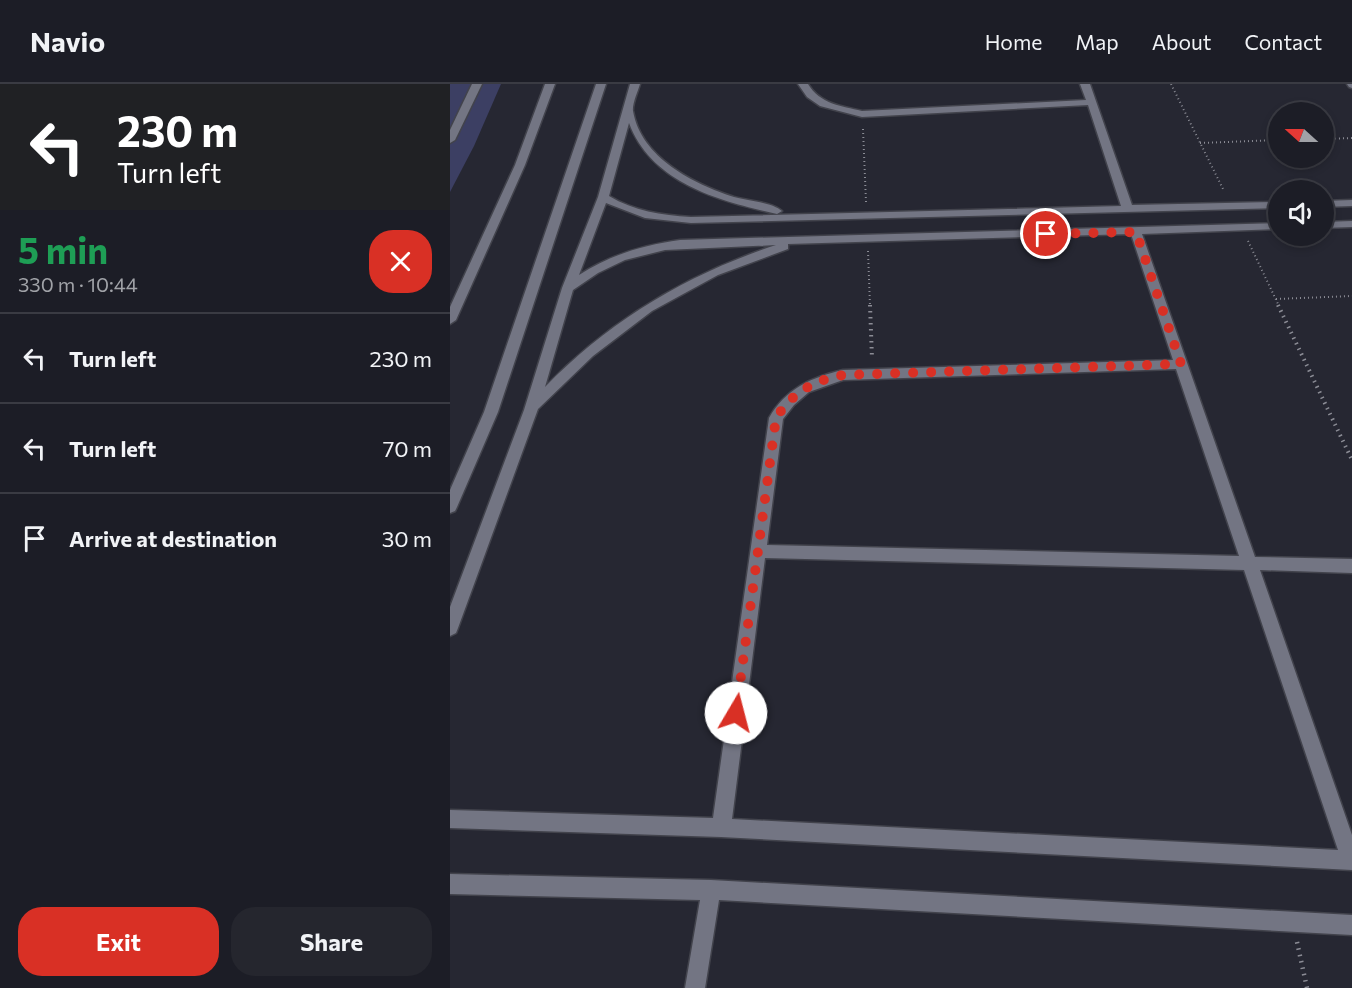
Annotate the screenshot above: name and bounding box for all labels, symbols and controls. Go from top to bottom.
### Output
text: Navio [30,24,105,58]
text: Home [985,29,1042,54]
text: Map [1075,29,1119,54]
text: About [1152,29,1211,54]
text: Contact [1244,29,1322,54]
north arrow [1268,102,1334,168]
map controls [1268,102,1334,246]
text: 230 m [117,104,238,156]
icon: left [18,108,96,186]
text: Turn left [117,156,221,189]
button: sound [1268,180,1334,246]
pin [1020,208,1071,259]
icon: arrive [1029,217,1062,250]
text: 5 min [18,227,108,271]
button: close [369,230,432,293]
text: 330 m · 10:44 [18,272,138,296]
icon: left [18,342,51,375]
text: Turn left [69,345,156,372]
text: 230 m [369,345,432,372]
icon: left [18,432,51,465]
text: Turn left [69,435,156,462]
text: 70 m [383,435,432,462]
icon: arrive [18,522,51,555]
text: Arrive at destination [69,525,277,552]
text: 30 m [382,525,432,552]
position arrow [704,681,768,745]
button: Exit [18,907,219,976]
button: Share [231,907,432,976]

